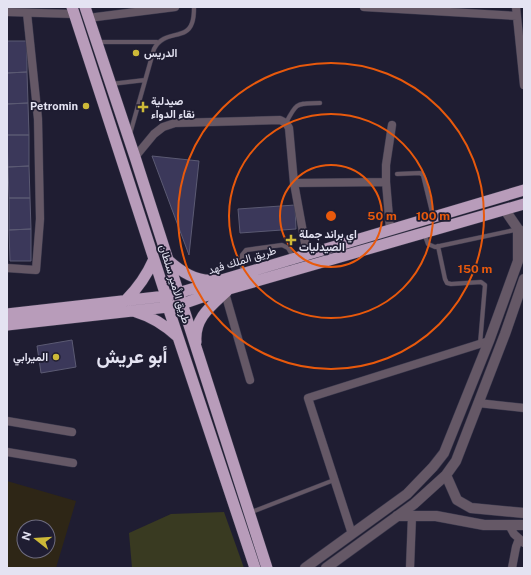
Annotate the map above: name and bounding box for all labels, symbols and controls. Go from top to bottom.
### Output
place label: الدريس [144,47,178,60]
marker: الدريس [131,48,141,58]
place label: صيدلية نقاء الدواء [151,95,195,121]
place label: Petromin [30,100,78,112]
marker: Petromin [81,101,91,111]
marker: صيدلية نقاء الدواء [138,102,148,112]
centre of rings [324,209,338,223]
text: 50 m [367,209,397,223]
text: 100 m [416,209,450,223]
place label: اي براند جملة الصيدليات [299,228,357,254]
marker: اي براند جملة الصيدليات [286,235,296,245]
street label: طريق الأمير سلطان [156,243,193,325]
street label: طريق الملك فهد [207,244,278,277]
text: 150 m [458,262,492,276]
district label: أبو عريش [97,345,168,369]
place label: الميرابي [13,351,48,366]
marker: الميرابي [51,352,61,362]
north arrow [16,519,56,559]
text: N [19,530,33,542]

